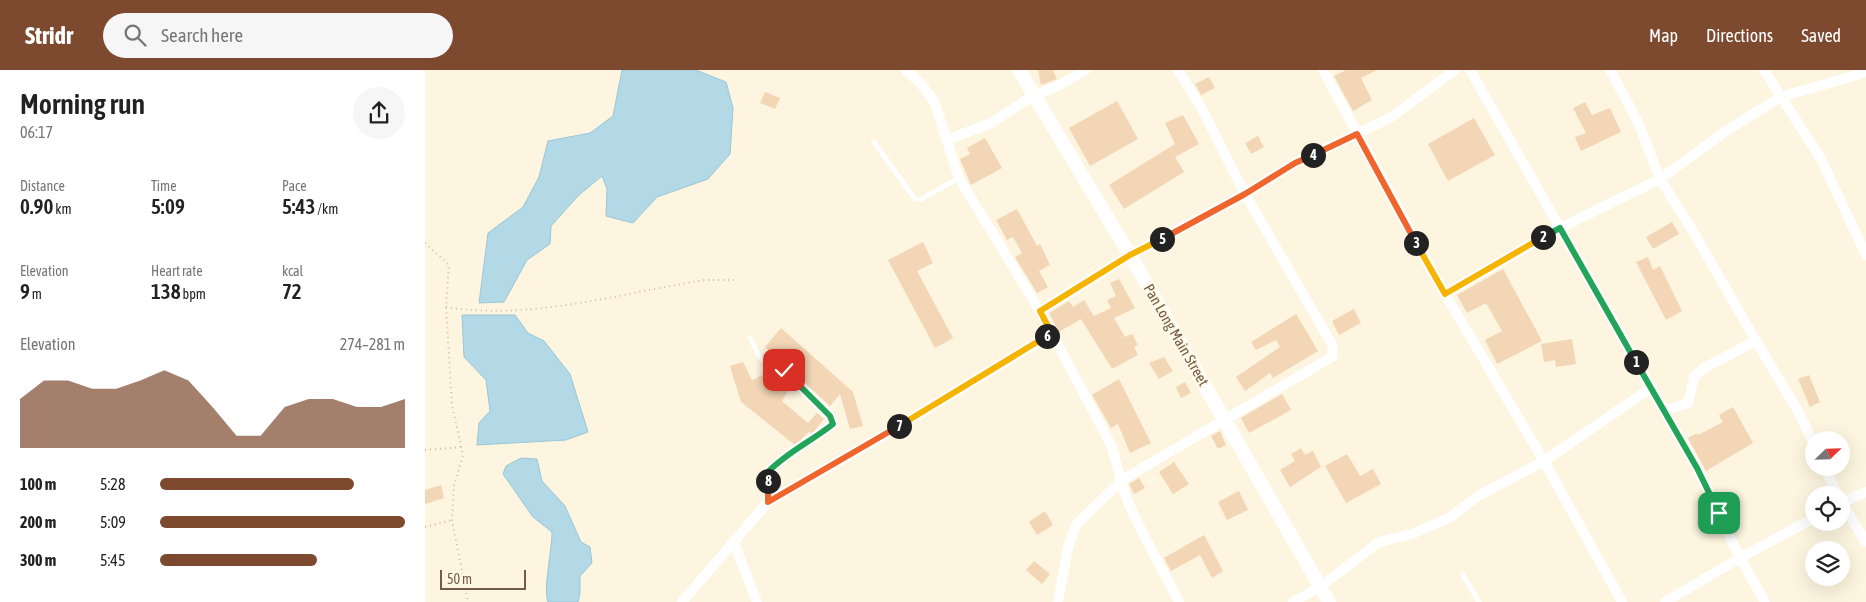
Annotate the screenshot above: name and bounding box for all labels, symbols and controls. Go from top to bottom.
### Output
search box [103,13,453,58]
icon: search [121,21,149,49]
text: Stridr [25,22,73,49]
text: Search here [161,24,243,46]
text: Map [1649,25,1678,46]
text: Directions [1706,25,1773,46]
text: Saved [1801,25,1841,46]
button: share [353,87,405,139]
text: Morning run [20,88,145,120]
text: 06:17 [20,123,53,141]
pin: 4 [1301,142,1325,168]
text: 4 [1310,147,1317,163]
text: Distance [20,178,65,194]
text: Time [151,178,177,194]
text: Pace [282,178,307,194]
text: 0.90 [20,194,53,218]
text: 5:09 [151,194,185,218]
text: 5:43 [282,194,315,218]
text: km [53,201,72,217]
text: /km [315,201,338,217]
pin: 2 [1531,224,1555,250]
pin: 5 [1149,226,1175,252]
text: 2 [1540,229,1547,245]
pin: 3 [1403,230,1429,256]
text: 5 [1159,231,1166,247]
text: 3 [1413,235,1420,251]
text: Elevation [20,263,69,279]
text: Heart rate [151,263,203,279]
text: kcal [282,263,303,279]
text: 9 [20,279,30,303]
text: 138 [151,279,181,303]
text: 72 [282,279,302,303]
street label: Pan Long Main Street [1140,281,1212,389]
text: m [30,286,42,302]
text: bpm [181,286,206,302]
pin: 6 [1035,324,1059,348]
text: 6 [1044,328,1051,344]
text: Elevation [20,335,75,353]
text: 274–281 m [340,335,405,353]
pin [763,349,805,391]
pin: 1 [1623,350,1649,374]
text: 1 [1633,354,1640,370]
icon: check [770,356,798,384]
pin: 7 [887,414,911,438]
text: 7 [896,418,903,434]
north arrow [1805,431,1850,476]
map controls [1805,431,1850,586]
pin: 8 [755,468,781,494]
text: 8 [765,473,772,489]
text: 100 m [20,475,56,493]
text: 5:28 [100,475,125,493]
button: locate [1805,486,1850,531]
pin [1698,492,1740,534]
icon: arrive [1705,499,1733,527]
text: 200 m [20,513,56,531]
text: 5:09 [100,513,126,531]
button: layers [1805,541,1850,586]
text: 300 m [20,551,56,569]
text: 5:45 [100,551,125,569]
scale bar [440,567,526,590]
text: 50 m [447,571,472,587]

